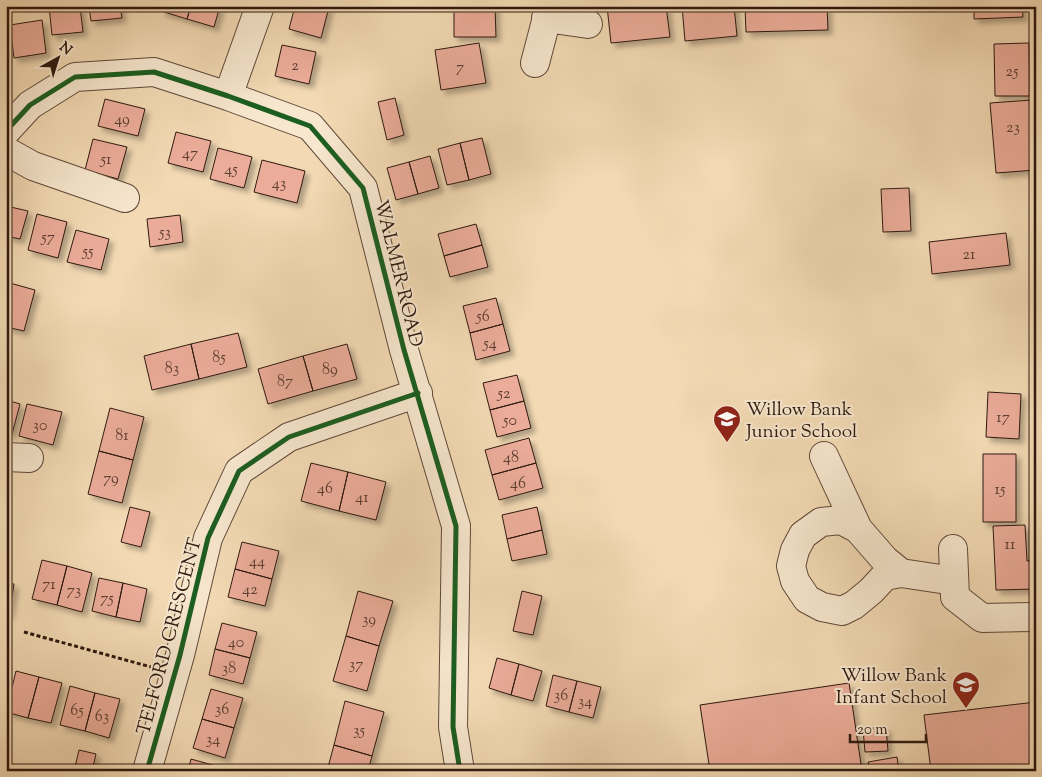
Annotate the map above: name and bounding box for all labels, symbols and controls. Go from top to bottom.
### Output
north arrow [32,32,82,82]
text: N [54,38,76,61]
house number: 2 [291,55,299,78]
house number: 7 [456,57,464,80]
house number: 25 [1006,61,1019,84]
house number: 49 [114,109,130,132]
house number: 23 [1006,117,1020,140]
house number: 47 [182,143,198,166]
house number: 51 [100,149,112,172]
house number: 45 [224,159,238,182]
house number: 43 [272,173,286,196]
street label: WALMER ROAD [366,197,429,350]
house number: 53 [158,222,171,245]
house number: 57 [40,227,55,250]
house number: 55 [81,241,94,264]
house number: 21 [963,244,976,267]
house number: 56 [475,306,490,329]
house number: 54 [482,333,497,356]
house number: 85 [212,347,226,370]
house number: 83 [165,358,179,381]
house number: 89 [322,359,338,382]
house number: 87 [277,371,293,394]
house number: 52 [497,383,511,406]
place label: Willow Bank Junior School [745,397,857,446]
school or university icon: Willow Bank Junior School [712,404,742,443]
house number: 17 [996,407,1010,430]
house number: 50 [502,410,517,433]
house number: 30 [33,415,47,438]
house number: 81 [115,425,129,448]
house number: 48 [503,447,519,470]
house number: 79 [103,468,119,491]
house number: 46 [510,473,526,496]
house number: 46 [317,478,333,501]
house number: 15 [995,479,1006,502]
house number: 41 [355,487,369,510]
house number: 11 [1005,534,1016,557]
street label: TELFORD CRESCENT [131,535,210,738]
house number: 44 [249,551,265,574]
house number: 71 [42,574,56,597]
house number: 42 [242,579,258,602]
house number: 73 [67,580,81,603]
house number: 75 [100,588,114,611]
house number: 39 [362,609,376,632]
house number: 40 [228,632,244,655]
house number: 37 [349,654,363,677]
house number: 38 [222,658,236,681]
place label: Willow Bank Infant School [836,663,948,712]
school or university icon: Willow Bank Infant School [951,670,981,709]
house number: 36 [554,685,568,708]
house number: 34 [578,691,592,714]
house number: 36 [215,699,229,722]
house number: 65 [70,700,84,723]
house number: 63 [95,706,109,729]
scale bar [850,712,926,744]
house number: 35 [353,720,365,743]
text: 20 m [857,720,888,741]
house number: 34 [206,729,220,752]

